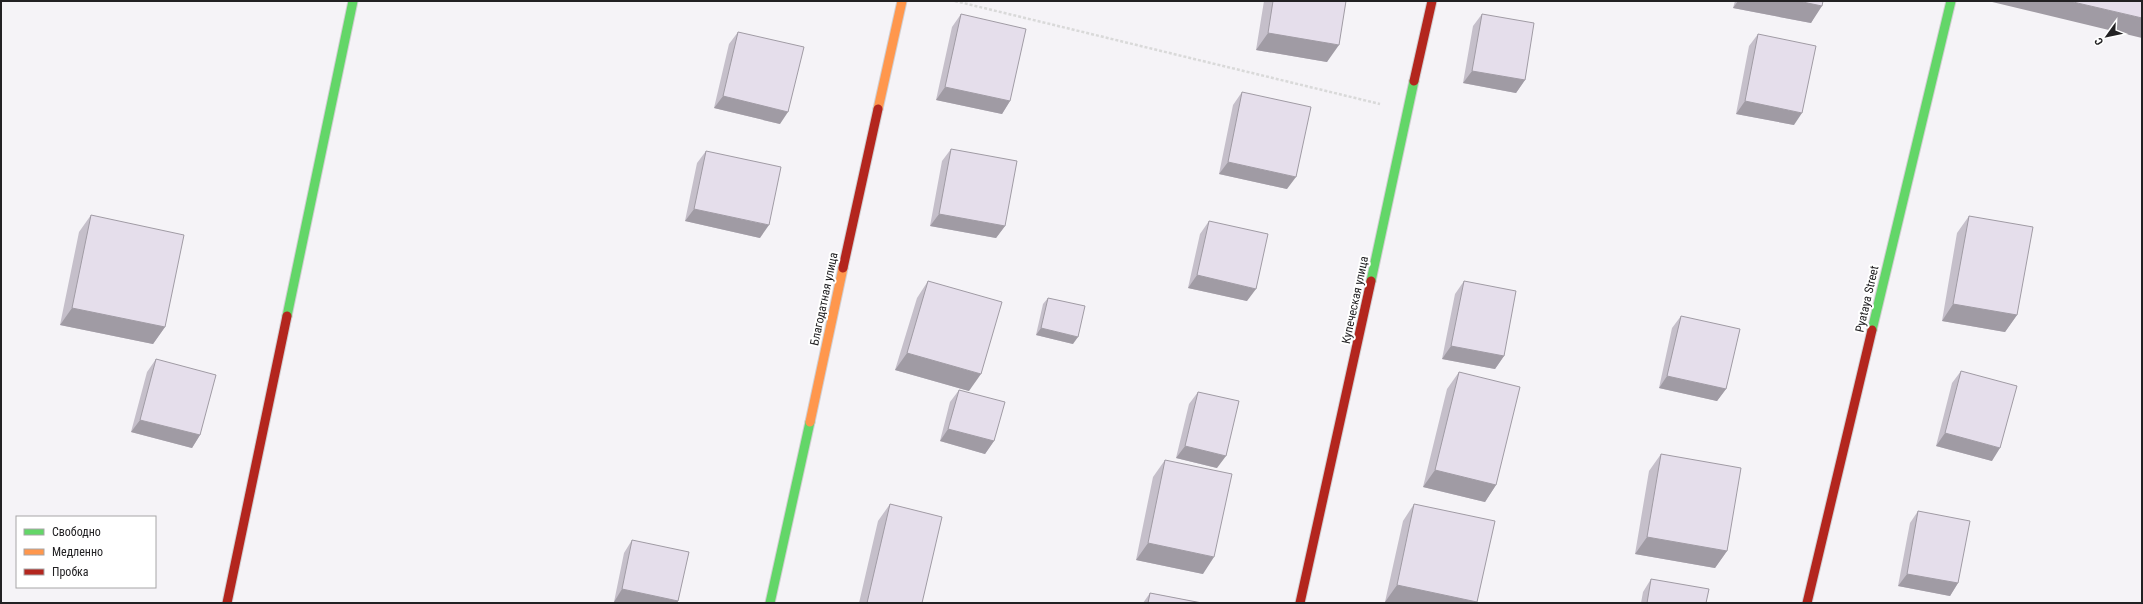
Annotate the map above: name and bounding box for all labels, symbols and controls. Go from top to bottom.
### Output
north arrow [2087,16,2127,56]
text: С [2092,35,2106,47]
street label: Благодатная улица [807,251,841,347]
street label: Купеческая улица [1339,255,1371,345]
street label: Pyataya Street [1853,264,1882,334]
legend [16,516,156,588]
text: Свободно [52,525,101,539]
text: Медленно [52,545,103,559]
text: Пробка [52,565,89,579]

